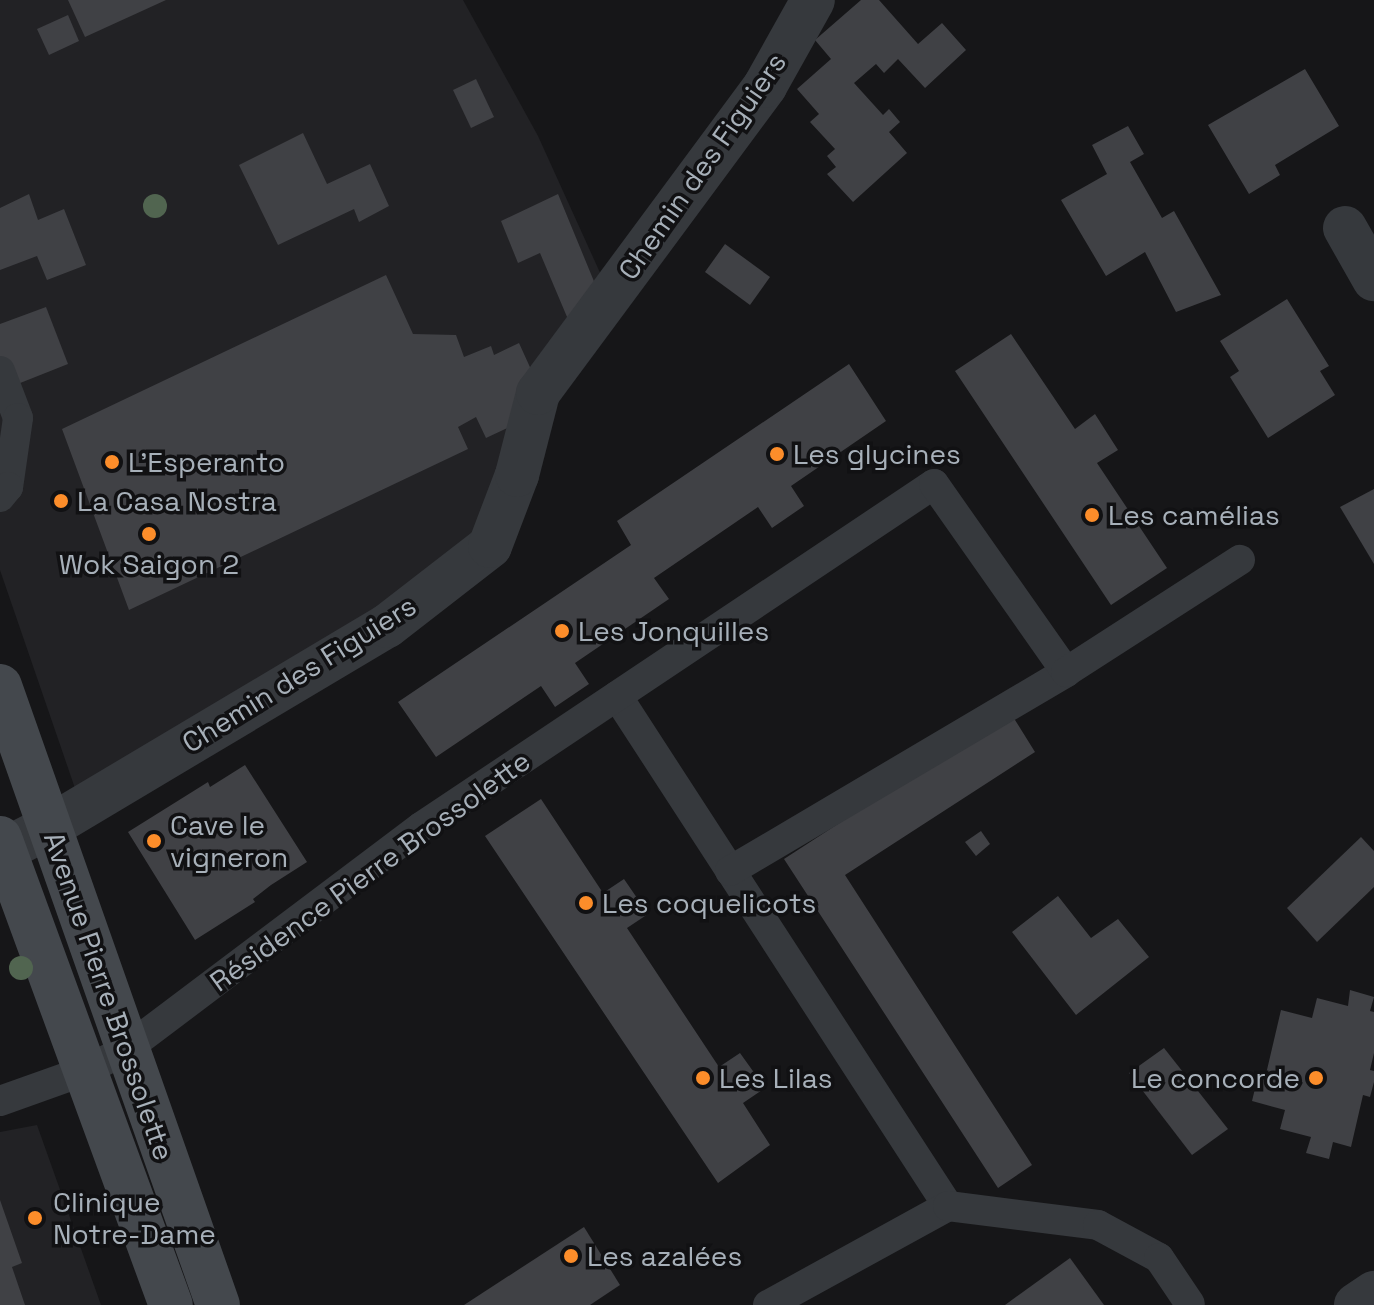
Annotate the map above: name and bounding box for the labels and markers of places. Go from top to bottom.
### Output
place label: Les glycines [793,437,961,471]
place label: L'Esperanto [128,445,285,479]
marker: Les glycines [768,445,786,463]
marker: L'Esperanto [103,453,121,471]
place label: La Casa Nostra [77,484,277,518]
marker: La Casa Nostra [52,492,70,510]
place label: Les camélias [1108,498,1280,532]
marker: Les camélias [1083,506,1101,524]
marker: Wok Saigon 2 [140,525,158,543]
place label: Wok Saigon 2 [59,547,239,581]
place label: Les Jonquilles [578,614,769,648]
marker: Les Jonquilles [553,622,571,640]
place label: Cave le vigneron [170,808,288,874]
marker: Cave le vigneron [145,832,163,850]
place label: Les coquelicots [602,886,816,920]
marker: Les coquelicots [577,894,595,912]
place label: Les Lilas [719,1061,832,1095]
place label: Le concorde [1131,1061,1300,1095]
marker: Les Lilas [694,1069,712,1087]
marker: Le concorde [1307,1069,1325,1087]
place label: Clinique Notre-Dame [53,1185,216,1251]
marker: Clinique Notre-Dame [24,1207,46,1229]
place label: Les azalées [587,1239,742,1273]
marker: Les azalées [562,1247,580,1265]

